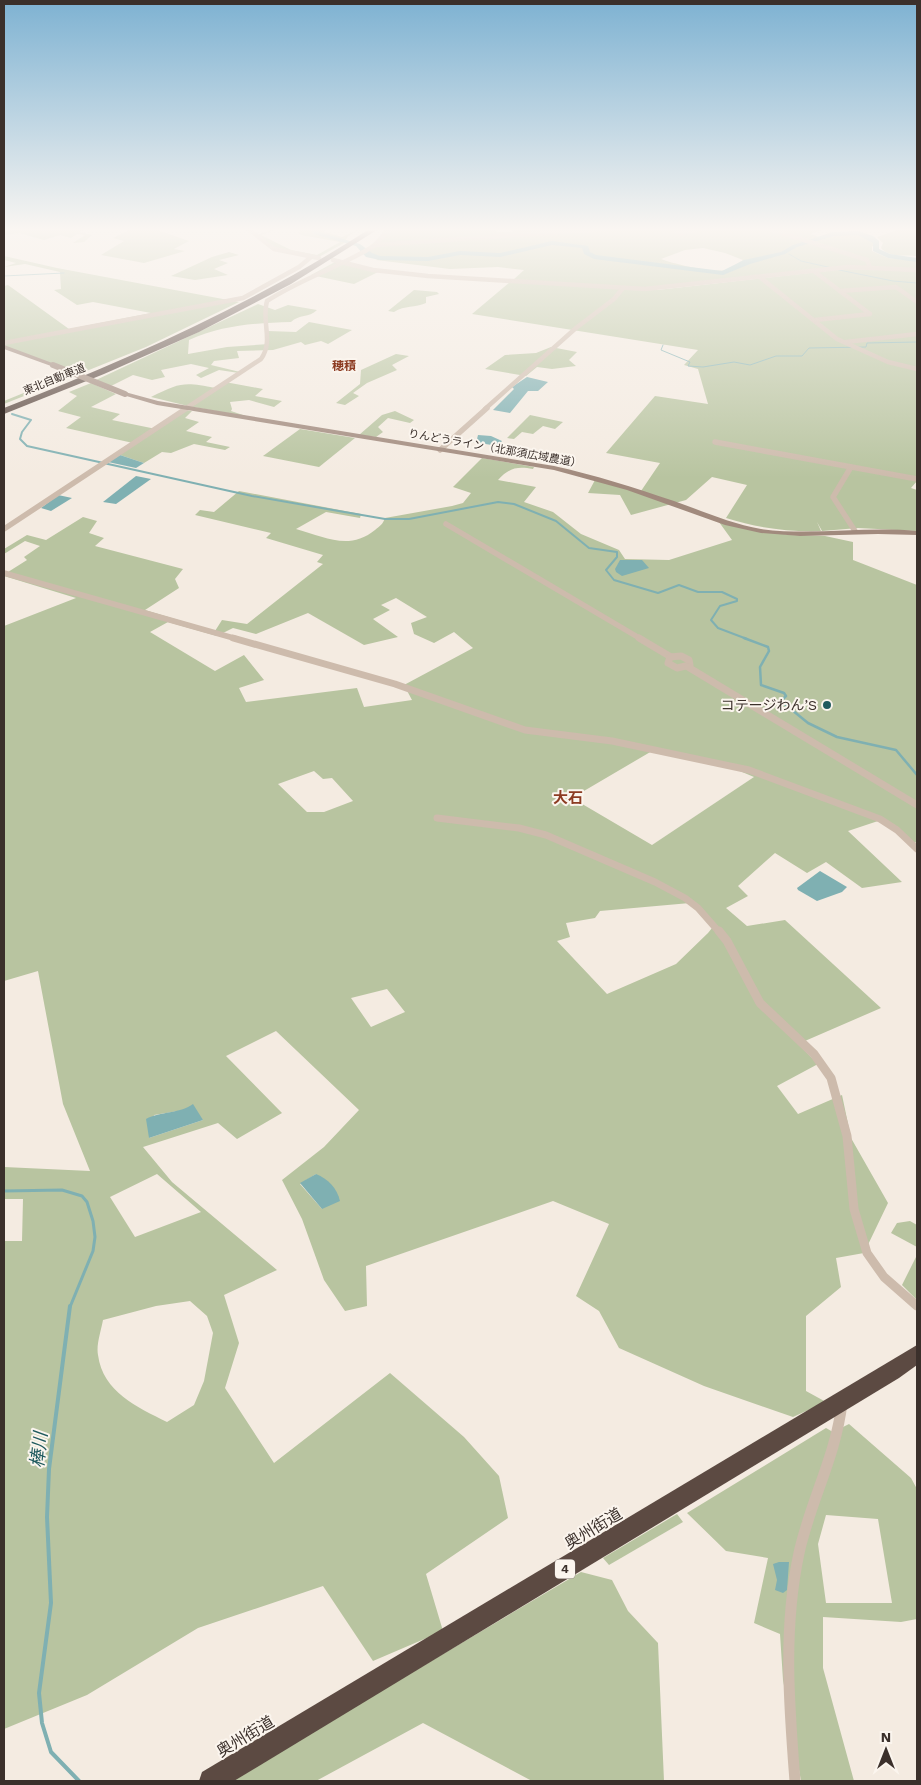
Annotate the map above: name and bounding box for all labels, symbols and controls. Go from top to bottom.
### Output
district label: 穂積 [332,359,356,373]
street label: 東北自動車道 [21,361,87,398]
street label: りんどうライン（北那須広域農道） [407,427,583,470]
place label: コテージわん’S [721,697,817,713]
marker: コテージわん’S [821,699,833,711]
district label: 大石 [553,789,583,807]
water label: 棒川 [26,1429,51,1469]
street label: 奥州街道 [561,1504,626,1553]
road number: 4 [555,1560,575,1578]
street label: 奥州街道 [213,1712,278,1761]
north arrow [861,1725,911,1775]
text: N [881,1729,891,1745]

